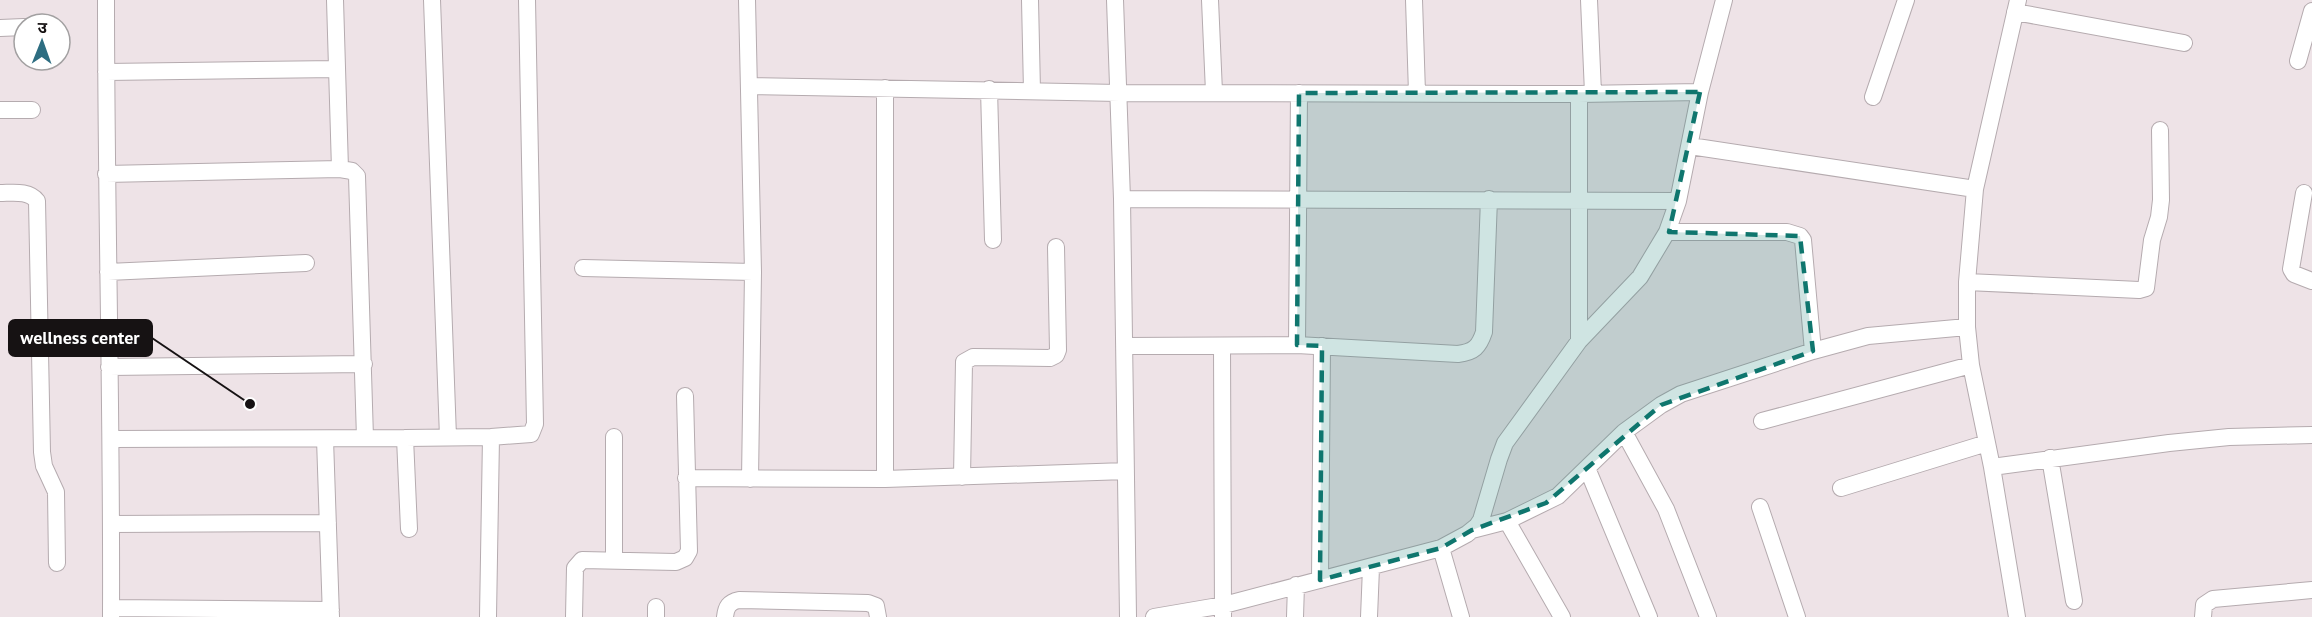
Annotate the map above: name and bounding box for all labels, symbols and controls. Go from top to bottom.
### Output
north arrow [12,12,72,72]
text: उ [37,17,48,37]
callout: wellness center [9,320,152,356]
text: wellness center [19,326,140,349]

